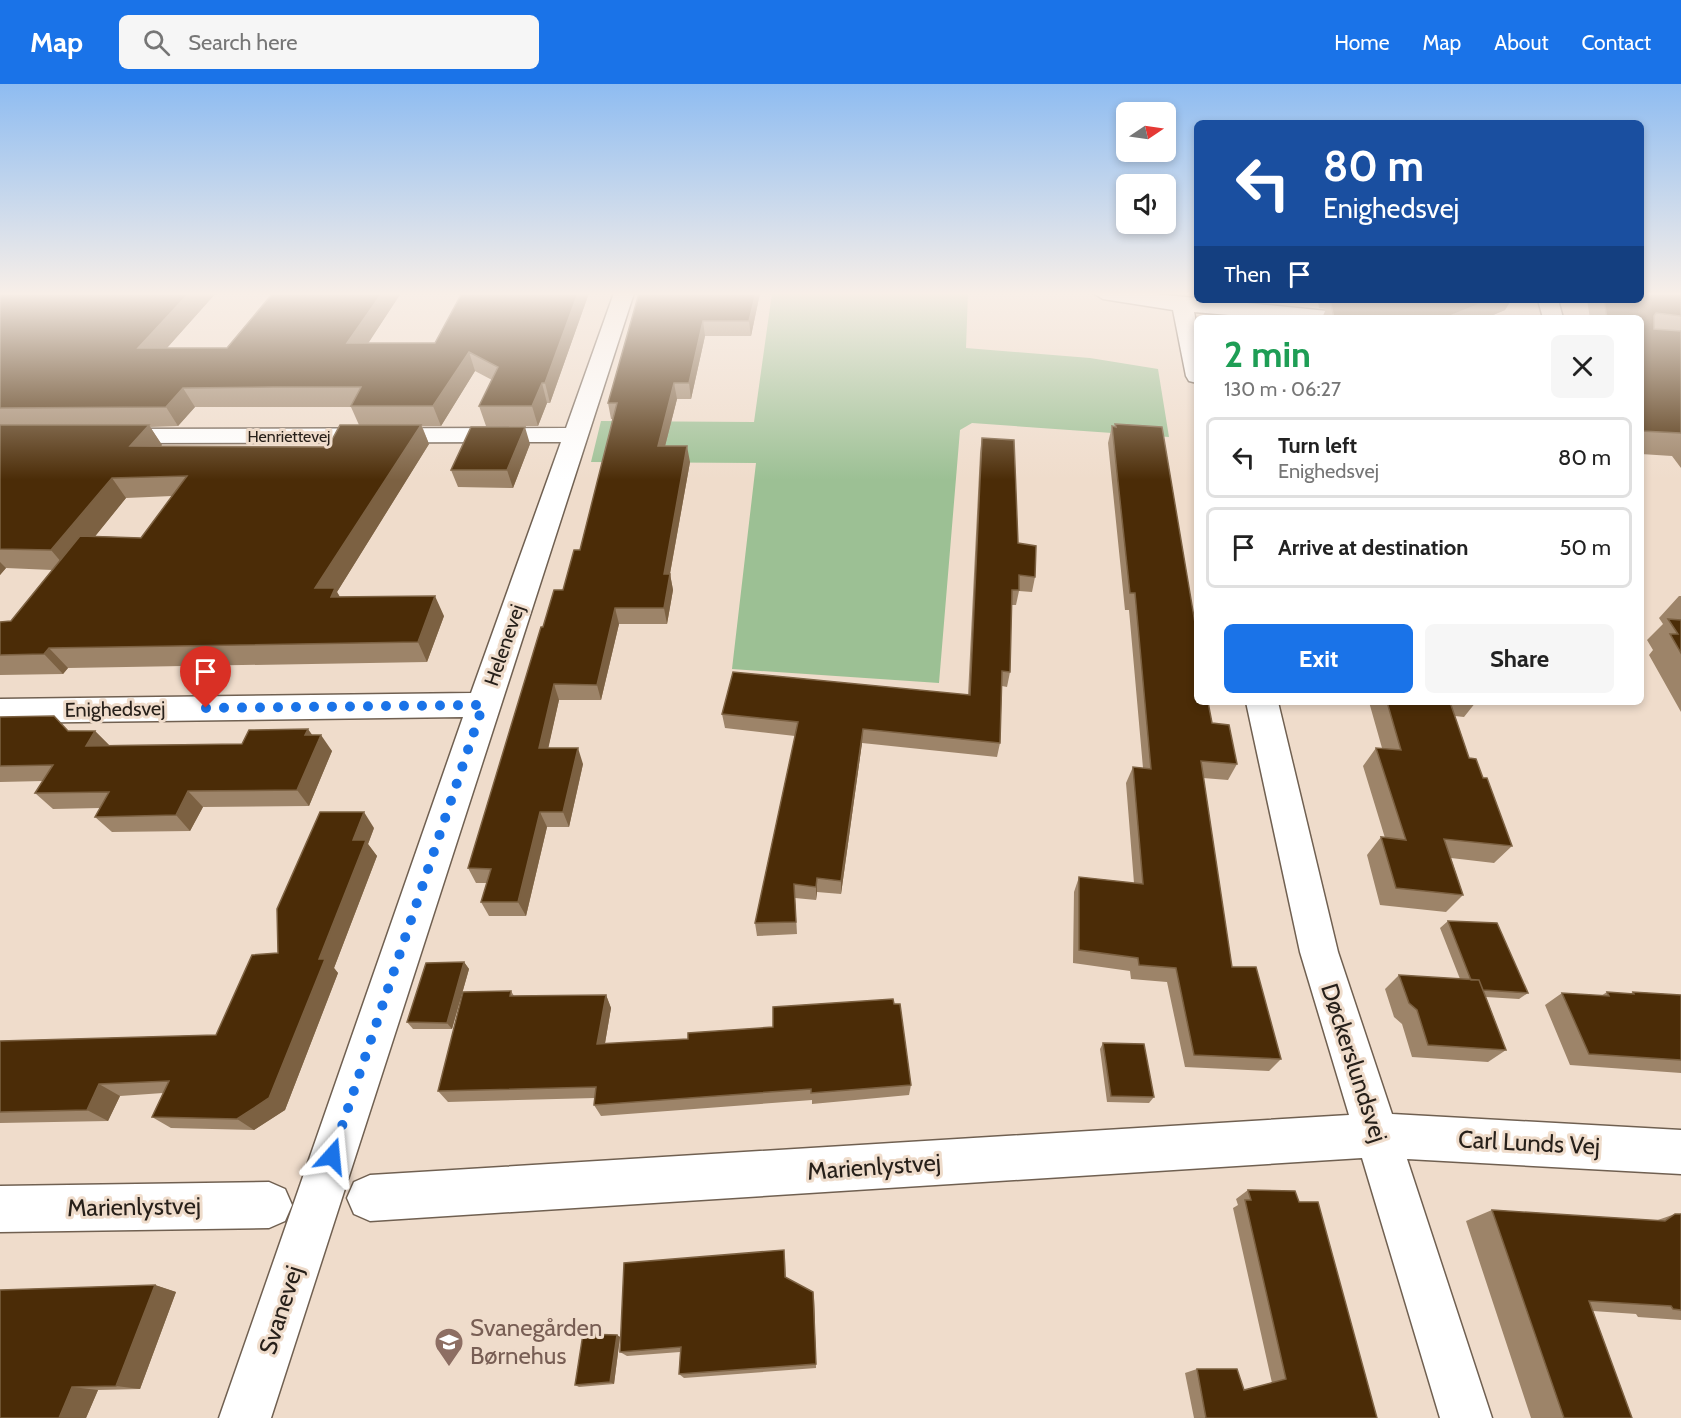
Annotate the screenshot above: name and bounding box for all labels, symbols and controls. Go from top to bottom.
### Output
search box [119,15,539,69]
text: Map [30,25,83,59]
icon: search [140,26,173,59]
text: Search here [188,29,297,56]
text: Home [1334,30,1390,55]
text: Map [1423,30,1461,55]
text: About [1494,30,1548,55]
text: Contact [1581,30,1651,55]
north arrow [1116,102,1176,162]
map controls [1116,102,1176,234]
text: 80 m [1323,140,1424,192]
icon: left [1224,144,1302,222]
button: sound [1116,174,1176,234]
text: Enighedsvej [1323,192,1459,225]
icon: arrive [1283,258,1316,291]
text: Then [1224,261,1271,288]
text: 2 min [1224,332,1311,376]
button: close [1551,335,1614,398]
text: 130 m · 06:27 [1224,377,1341,401]
street label: Henriettevej [247,427,331,446]
text: Turn left [1278,432,1357,459]
icon: left [1227,441,1260,474]
text: 80 m [1558,444,1611,471]
text: Enighedsvej [1278,459,1379,483]
icon: arrive [1227,531,1260,564]
text: Arrive at destination [1278,534,1468,561]
text: 50 m [1559,534,1611,561]
street label: Helenevej [479,601,529,689]
button: Exit [1224,624,1413,693]
button: Share [1425,624,1614,693]
pin [180,646,231,708]
icon: arrive [189,655,222,688]
street label: Enighedsvej [64,696,166,722]
street label: Døckerslundsvej [1315,980,1394,1146]
position arrow [300,1124,364,1188]
street label: Carl Lunds Vej [1457,1124,1601,1161]
street label: Marienlystvej [806,1147,942,1186]
street label: Marienlystvej [67,1191,201,1222]
street label: Svanevej [253,1262,308,1358]
place label: Svanegården Børnehus [470,1313,602,1370]
school or university icon: Svanegården Børnehus [433,1326,465,1368]

